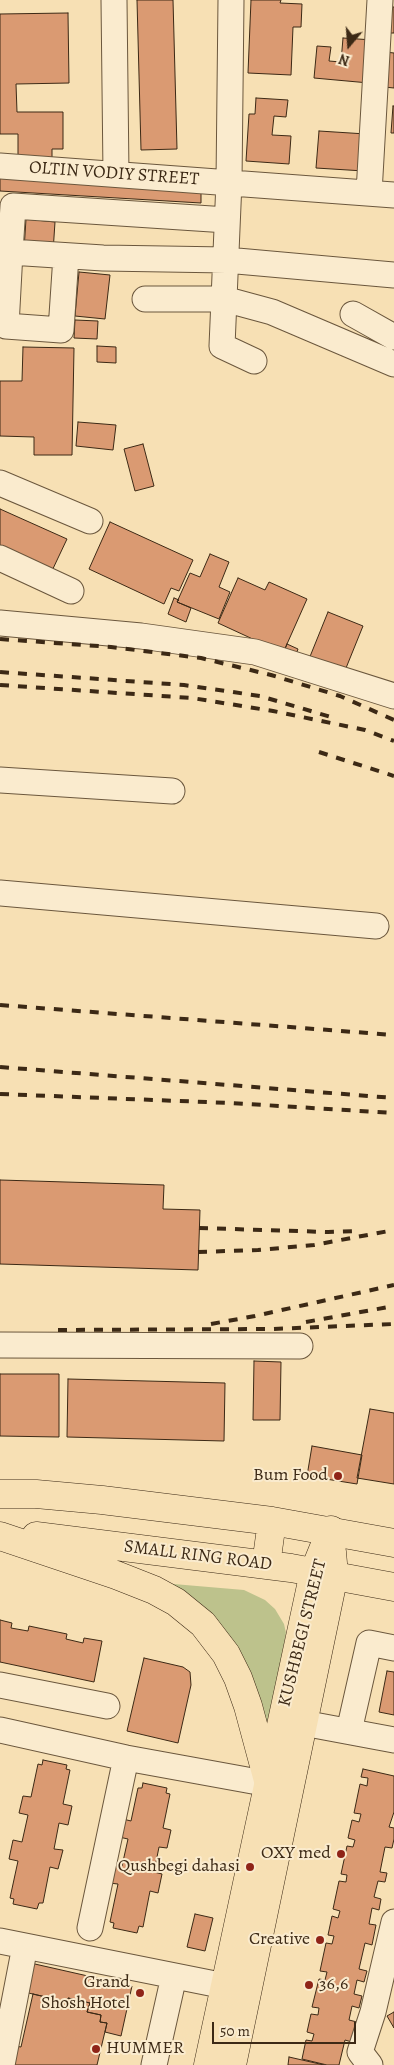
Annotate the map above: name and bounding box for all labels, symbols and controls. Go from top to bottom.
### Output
north arrow [324,20,374,70]
text: N [336,49,352,70]
street label: OLTIN VODIY STREET [28,157,200,191]
place label: Bum Food [253,1465,328,1487]
marker: Bum Food [332,1470,344,1482]
street label: SMALL RING ROAD [123,1536,273,1576]
street label: KUSHBEGI STREET [274,1557,332,1709]
place label: OXY med [261,1843,331,1865]
marker: OXY med [335,1848,347,1860]
place label: Qushbegi dahasi [118,1856,240,1878]
marker: Qushbegi dahasi [244,1861,256,1873]
place label: Creative [249,1929,310,1951]
marker: Creative [314,1934,326,1946]
place label: Grand Shosh Hotel [41,1972,130,2015]
place label: 36,6 [319,1974,348,1996]
marker: 36,6 [303,1979,315,1991]
marker: Grand Shosh Hotel [134,1987,146,1999]
scale bar [214,2012,358,2044]
text: 50 m [220,2021,250,2041]
place label: HUMMER [106,2038,184,2060]
marker: HUMMER [90,2043,102,2055]

